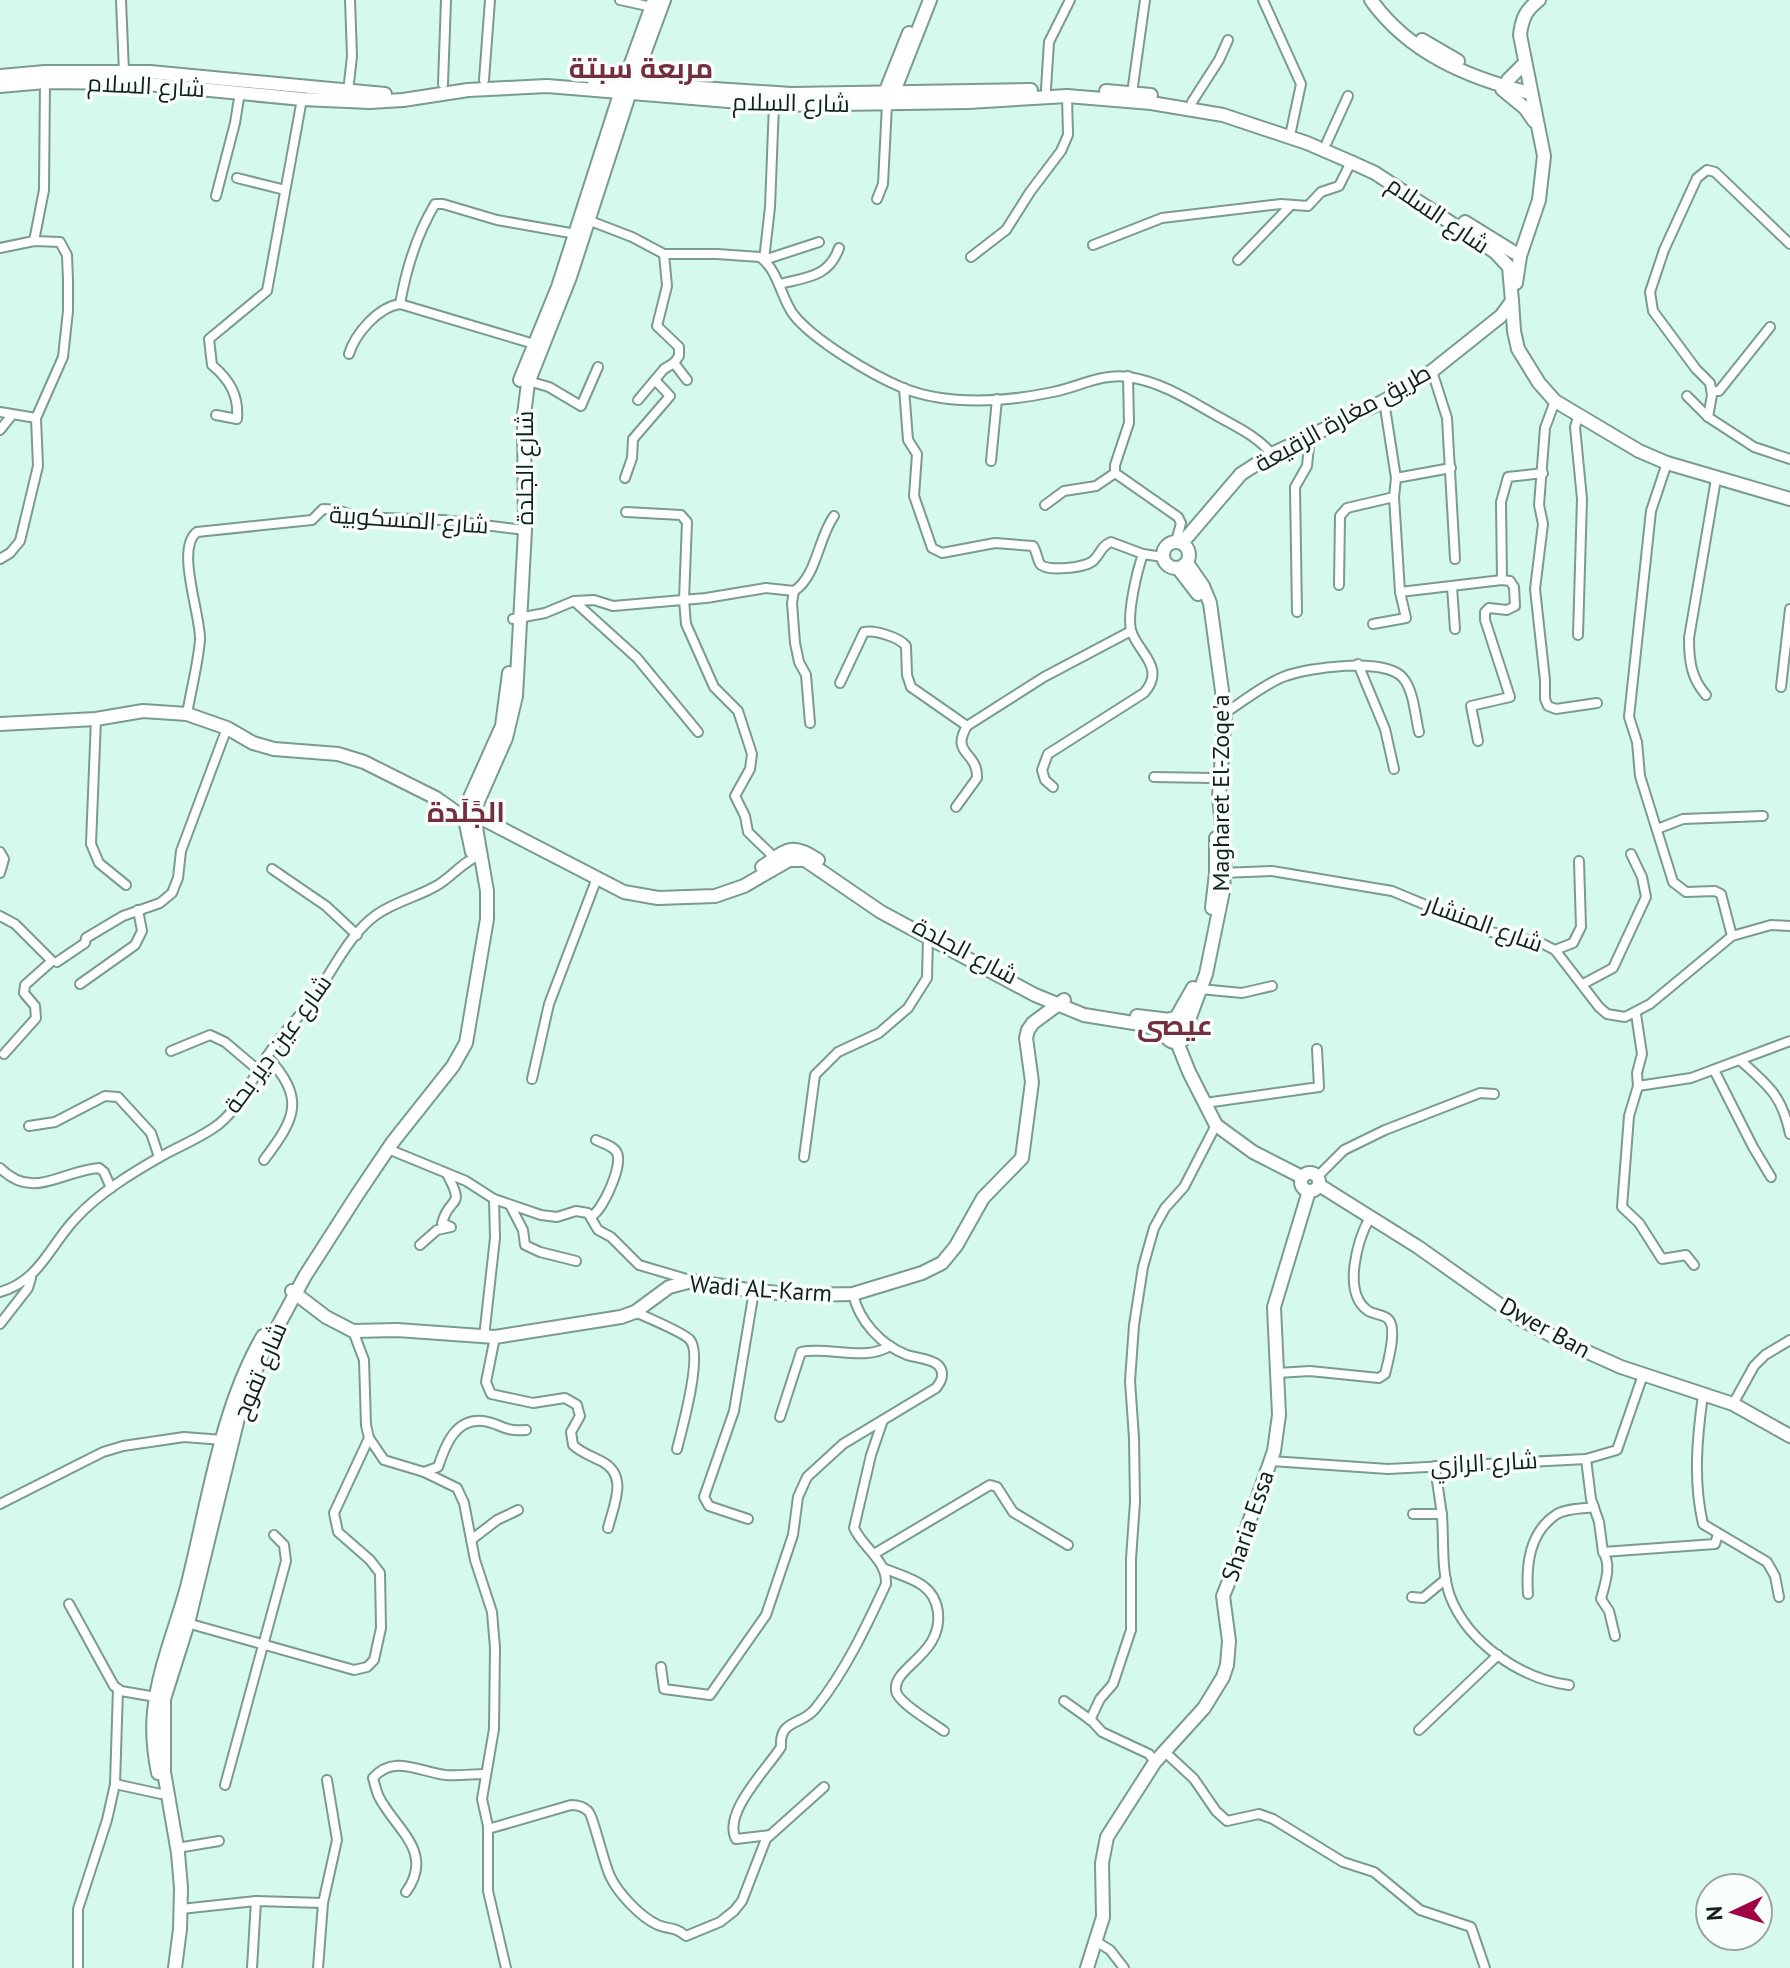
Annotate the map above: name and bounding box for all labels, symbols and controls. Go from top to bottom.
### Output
district label: مربعة سبتة [569,49,713,86]
street label: شارع السلام [86,67,206,105]
street label: شارع السلام [732,86,850,120]
street label: شارع السلام [1380,169,1496,261]
street label: طريق مغارة الزقيعة [1249,356,1436,479]
street label: شارع الجلدة [509,411,541,525]
street label: شارع المسكوبية [328,498,490,542]
street label: Magharet El-Zoqe'a [1205,694,1236,892]
district label: الجًلَدة [427,793,505,830]
street label: شارع المنشار [1419,887,1547,960]
street label: شارع الجلدة [907,910,1023,992]
street label: شارع عين دير بحة [217,968,339,1120]
district label: عيصى [1137,1006,1213,1043]
street label: Wadi AL-Karm [689,1268,833,1309]
street label: Dwer Ban [1494,1290,1596,1365]
street label: شارع تفوح [225,1318,295,1424]
street label: شارع الرازي [1430,1444,1539,1484]
street label: Sharia Essa [1214,1466,1281,1586]
north arrow [1694,1872,1774,1952]
text: N [1700,1905,1729,1922]

